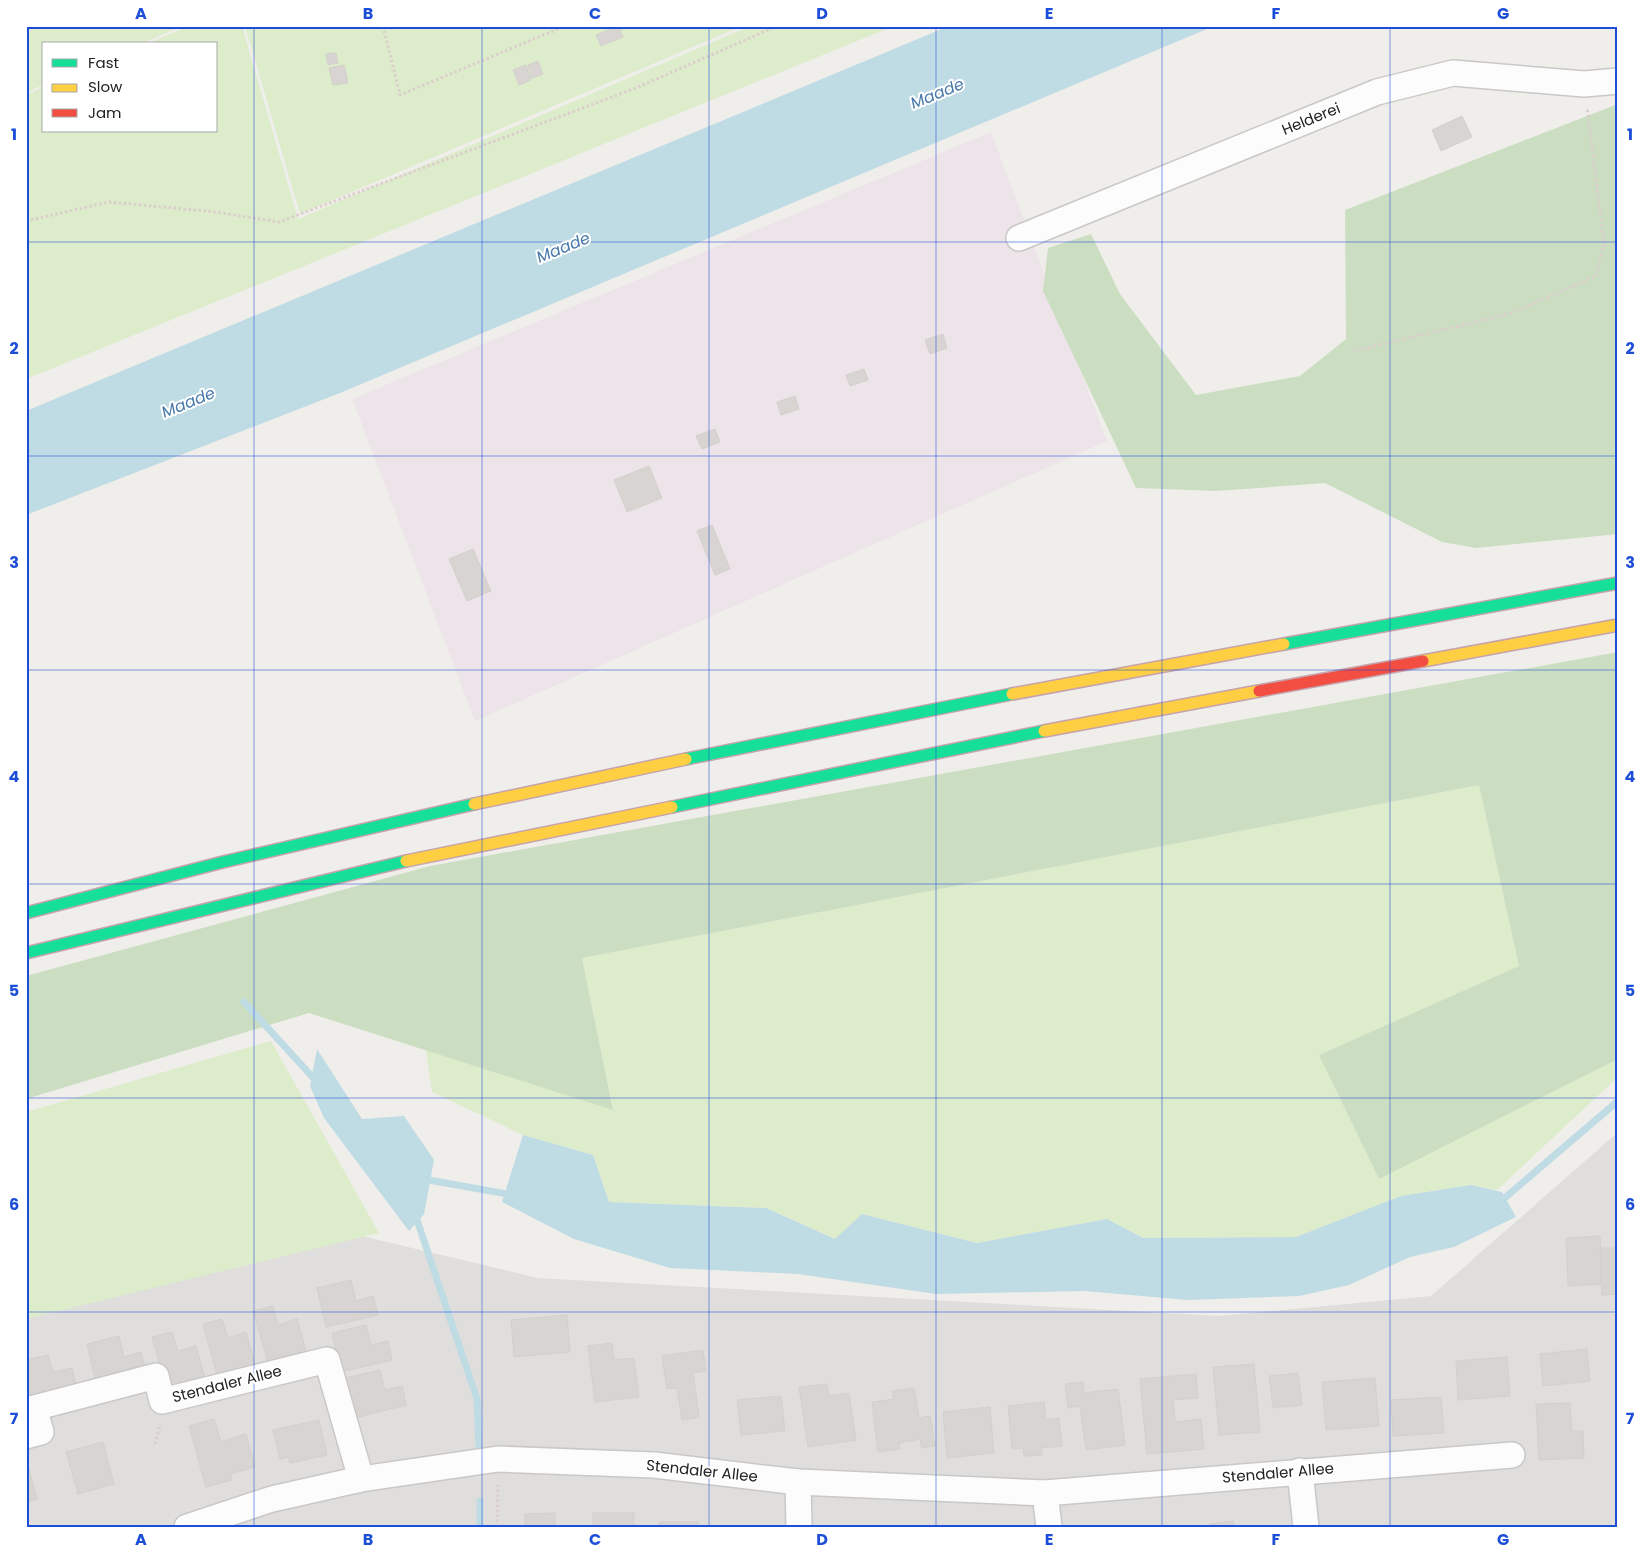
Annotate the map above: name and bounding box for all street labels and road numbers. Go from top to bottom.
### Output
street label: Helderei [1278,97,1343,140]
street label: Stendaler Allee [170,1360,284,1407]
street label: Stendaler Allee [645,1454,759,1487]
street label: Stendaler Allee [1221,1457,1335,1488]

